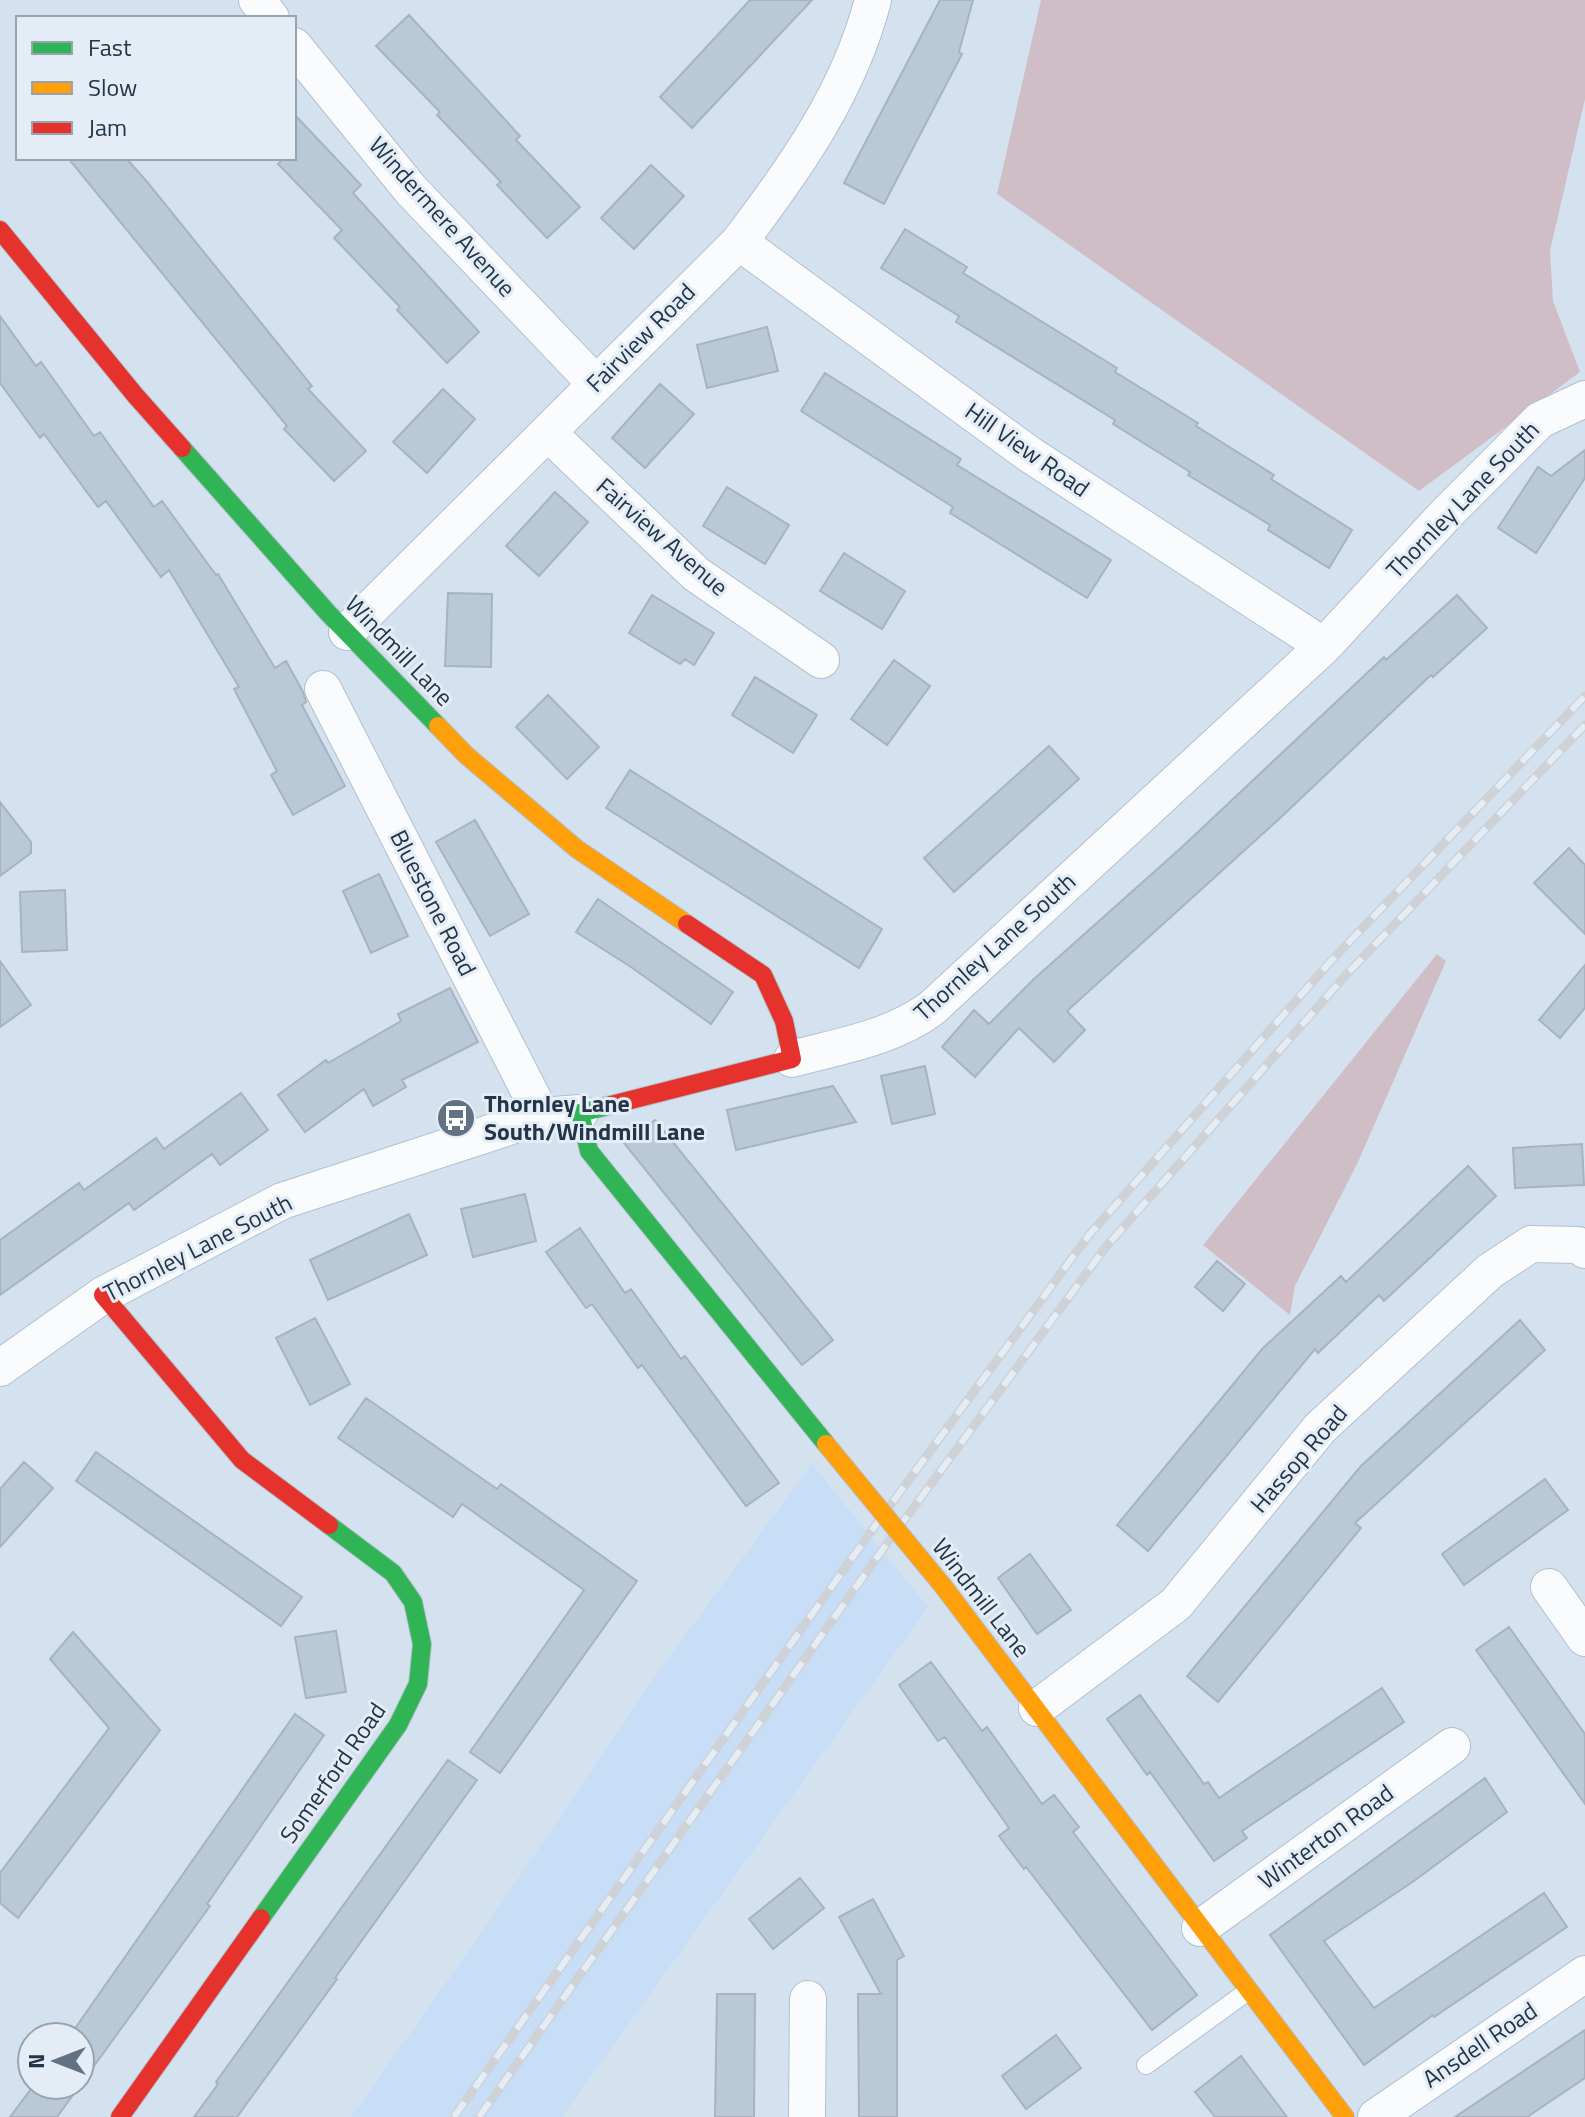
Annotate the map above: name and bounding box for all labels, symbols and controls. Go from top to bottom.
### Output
legend [16,16,296,160]
text: Fast [88,29,132,65]
text: Slow [88,69,137,105]
text: Jam [88,109,127,145]
street label: Windermere Avenue [361,128,525,305]
street label: Fairview Road [577,274,703,400]
street label: Hill View Road [958,393,1097,505]
street label: Thornley Lane South [1377,412,1547,586]
street label: Fairview Avenue [589,469,737,604]
street label: Windmill Lane [337,587,462,714]
street label: Bluestone Road [382,823,486,982]
street label: Thornley Lane South [905,864,1083,1029]
place label: Thornley Lane South/Windmill Lane [484,1085,705,1149]
bus stop icon: Thornley Lane South/Windmill Lane [435,1097,477,1139]
street label: Thornley Lane South [97,1184,298,1310]
street label: Hassop Road [1241,1396,1355,1520]
street label: Windmill Lane [924,1530,1040,1665]
street label: Somerford Road [270,1695,394,1850]
street label: Winterton Road [1250,1775,1400,1898]
street label: Ansdell Road [1415,1992,1544,2096]
north arrow [16,2021,96,2101]
text: N [19,2053,53,2069]

